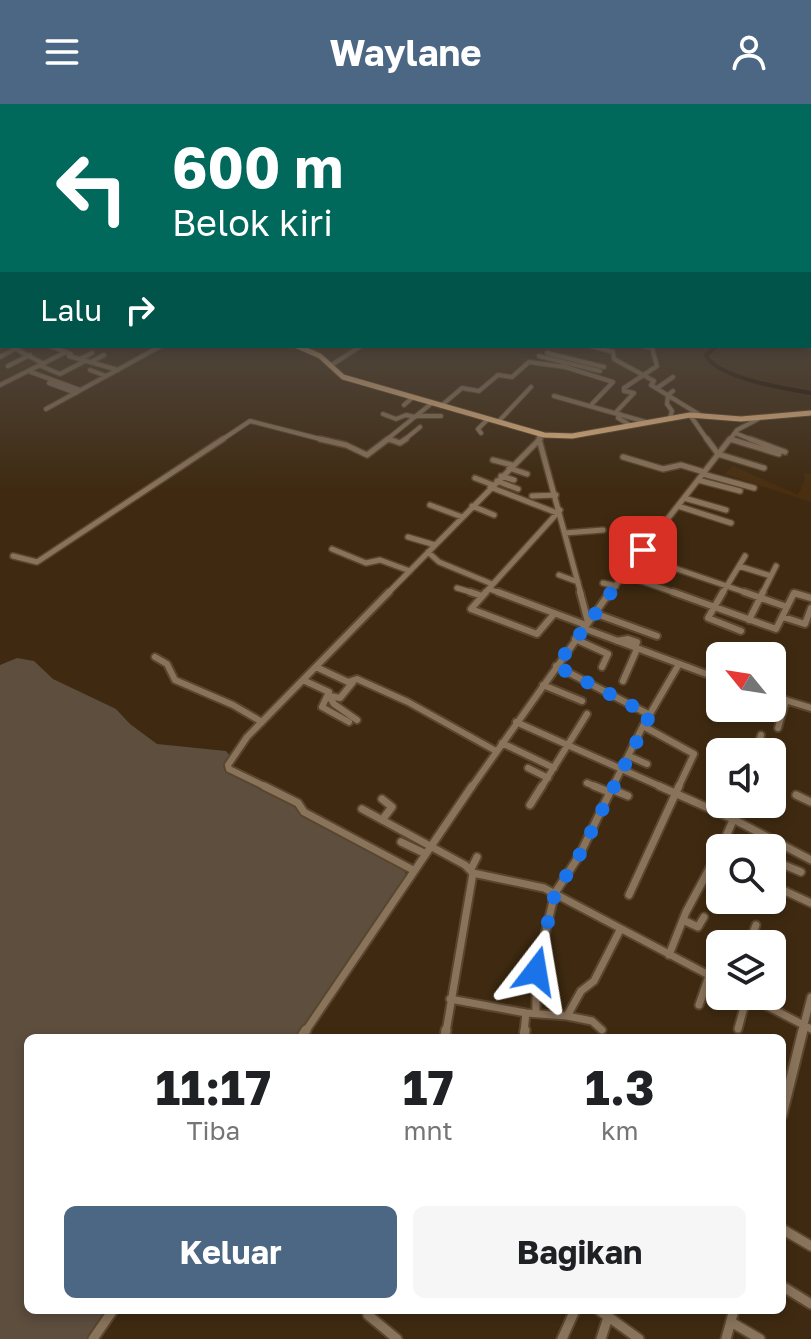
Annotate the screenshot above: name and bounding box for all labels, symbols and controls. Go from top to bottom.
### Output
icon: menu [40,30,84,74]
icon: person [727,30,771,74]
text: Waylane [329,31,482,74]
text: 600 m [172,133,343,200]
icon: left [40,136,144,240]
text: Belok kiri [172,201,333,244]
icon: right [118,288,162,332]
text: Lalu [40,292,102,328]
pin [609,516,677,584]
icon: arrive [621,528,665,572]
north arrow [706,642,786,722]
map controls [706,642,786,1010]
button: sound [706,738,786,818]
button: search [706,834,786,914]
position arrow [494,929,578,1013]
button: layers [706,930,786,1010]
text: 11:17 [156,1058,271,1116]
text: 17 [403,1058,454,1116]
text: 1.3 [585,1058,654,1116]
text: Tiba [186,1115,240,1146]
text: mnt [404,1115,453,1146]
text: km [601,1115,639,1146]
button: Keluar [64,1206,397,1298]
button: Bagikan [413,1206,746,1298]

